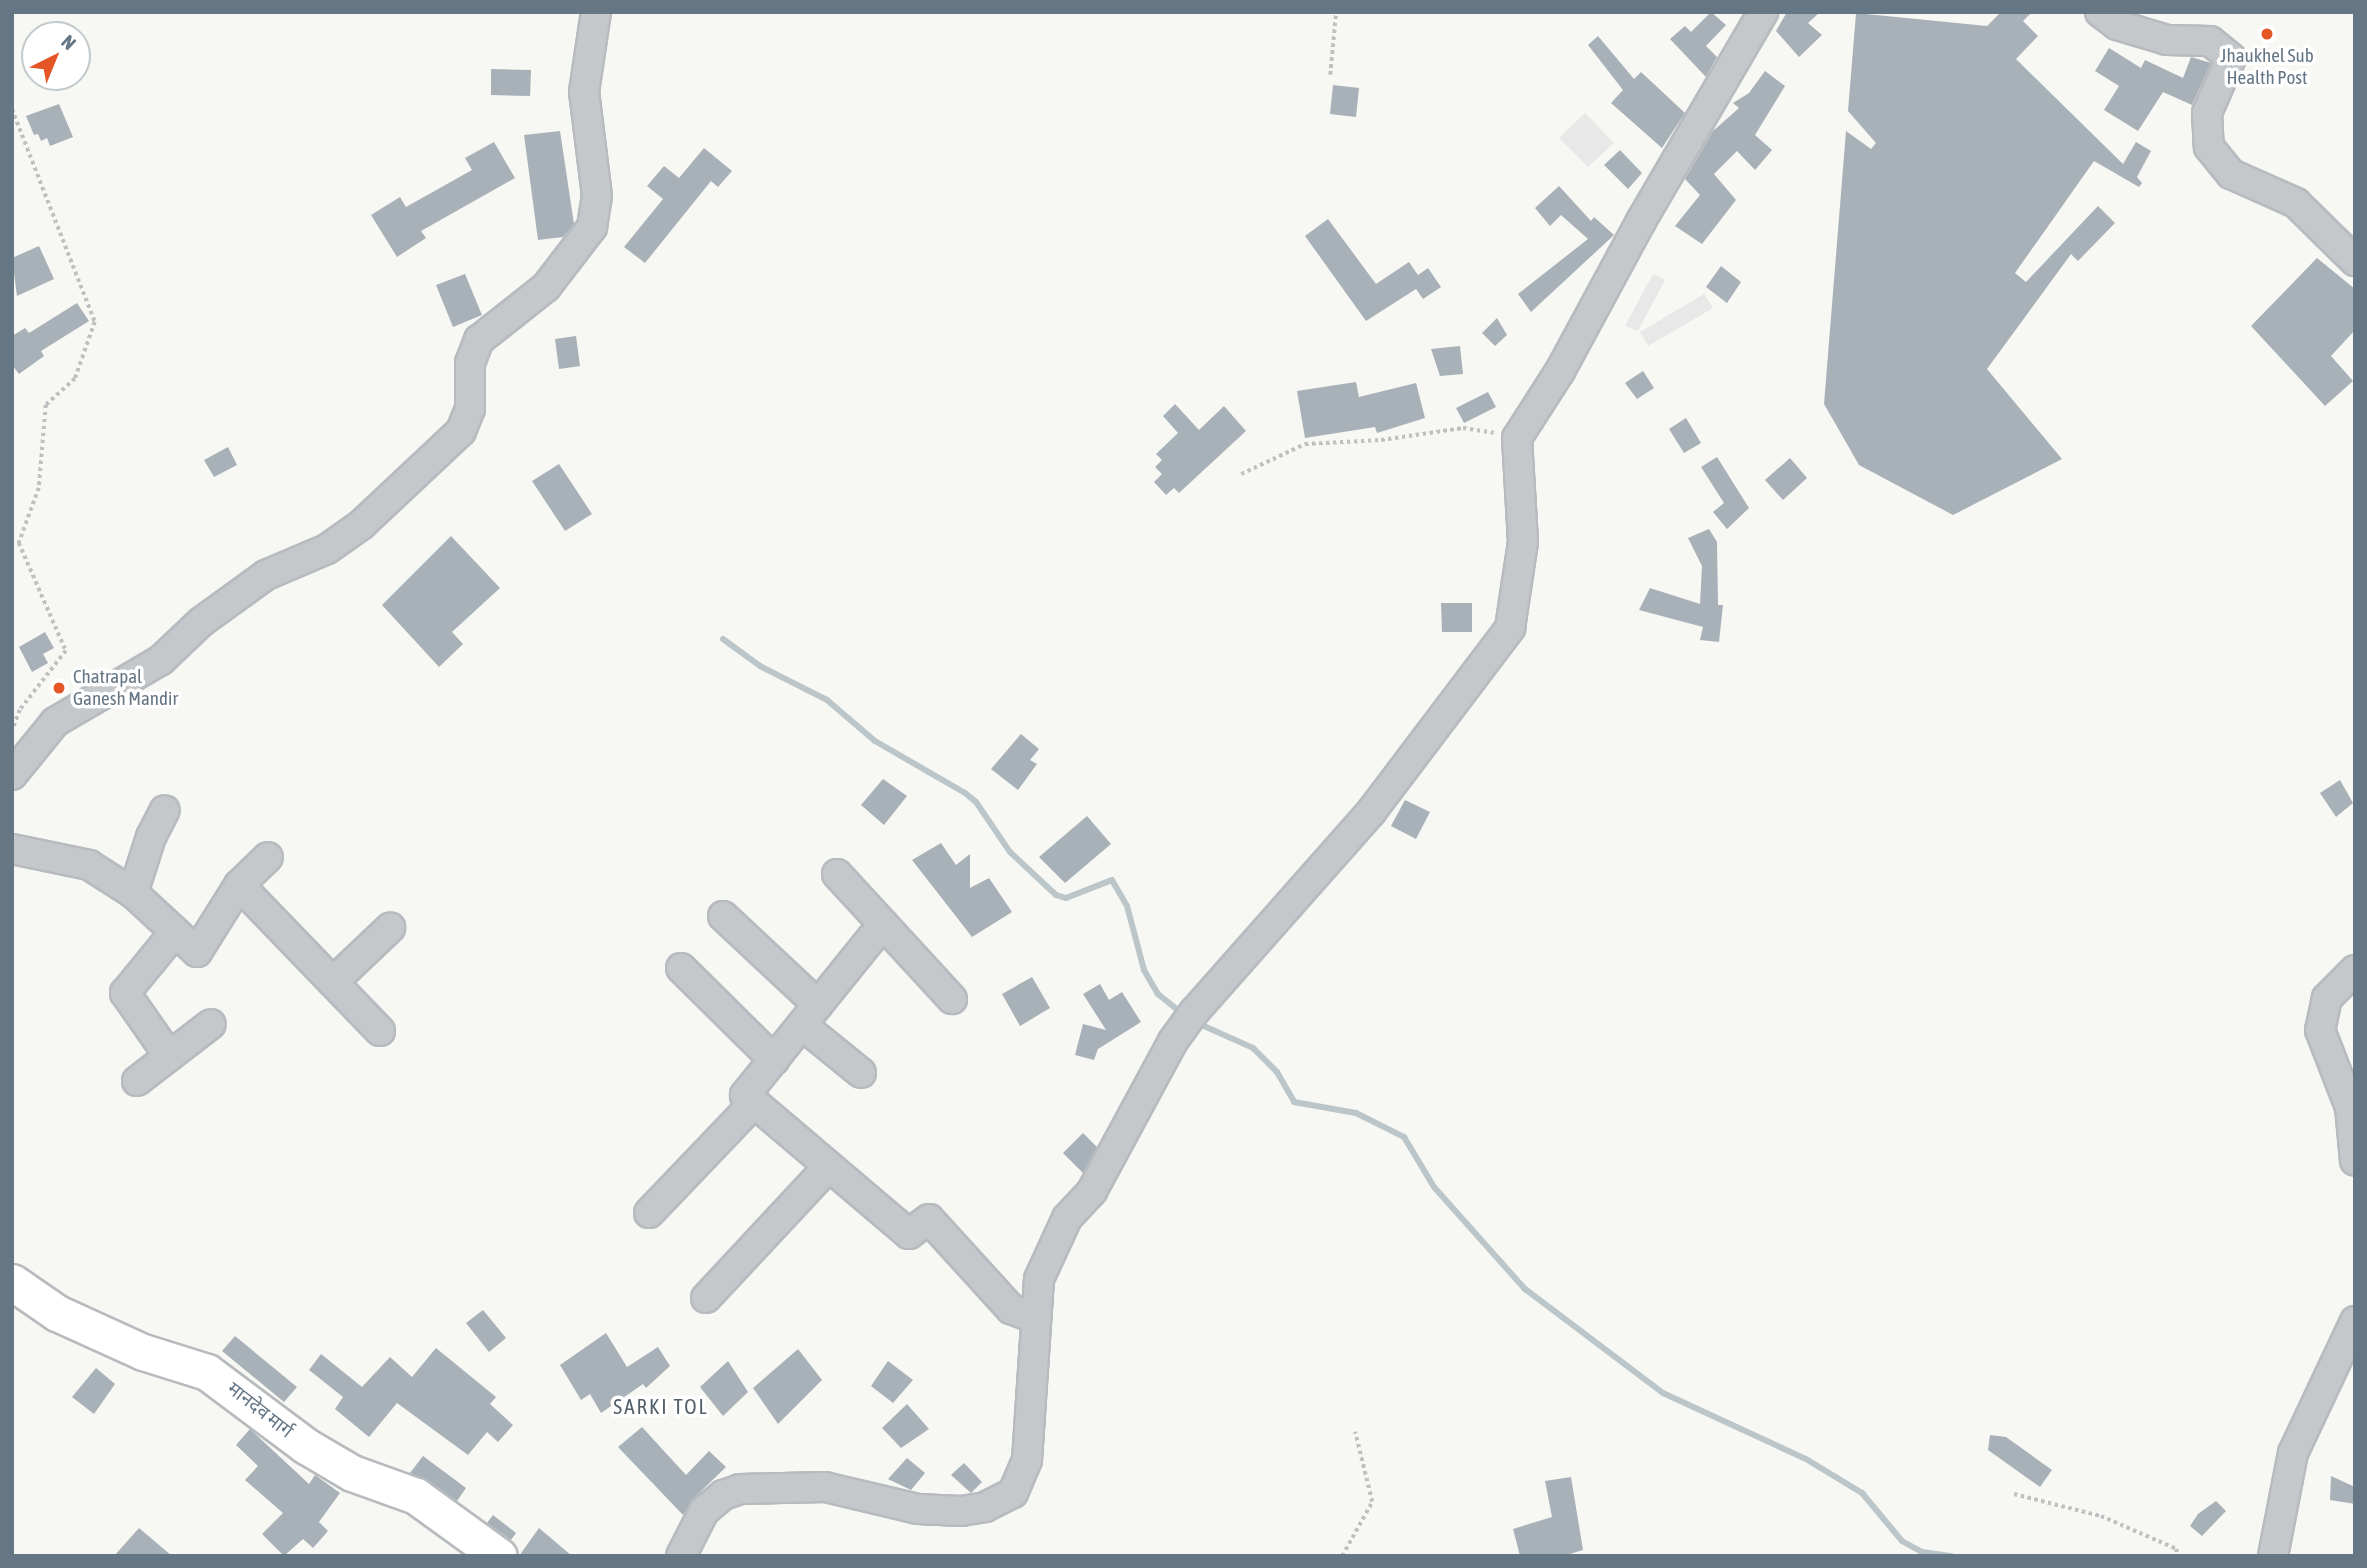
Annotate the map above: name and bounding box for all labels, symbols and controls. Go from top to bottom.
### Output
north arrow [21,21,91,91]
marker: Jhaukhel Sub Health Post [2259,26,2275,42]
text: N [57,30,81,54]
place label: Jhaukhel Sub Health Post [2220,45,2314,89]
place label: Chatrapal Ganesh Mandir [73,666,178,710]
marker: Chatrapal Ganesh Mandir [51,680,67,696]
street label: मानदेव मार्ग [223,1377,297,1443]
district label: SARKI TOL [614,1393,708,1419]

